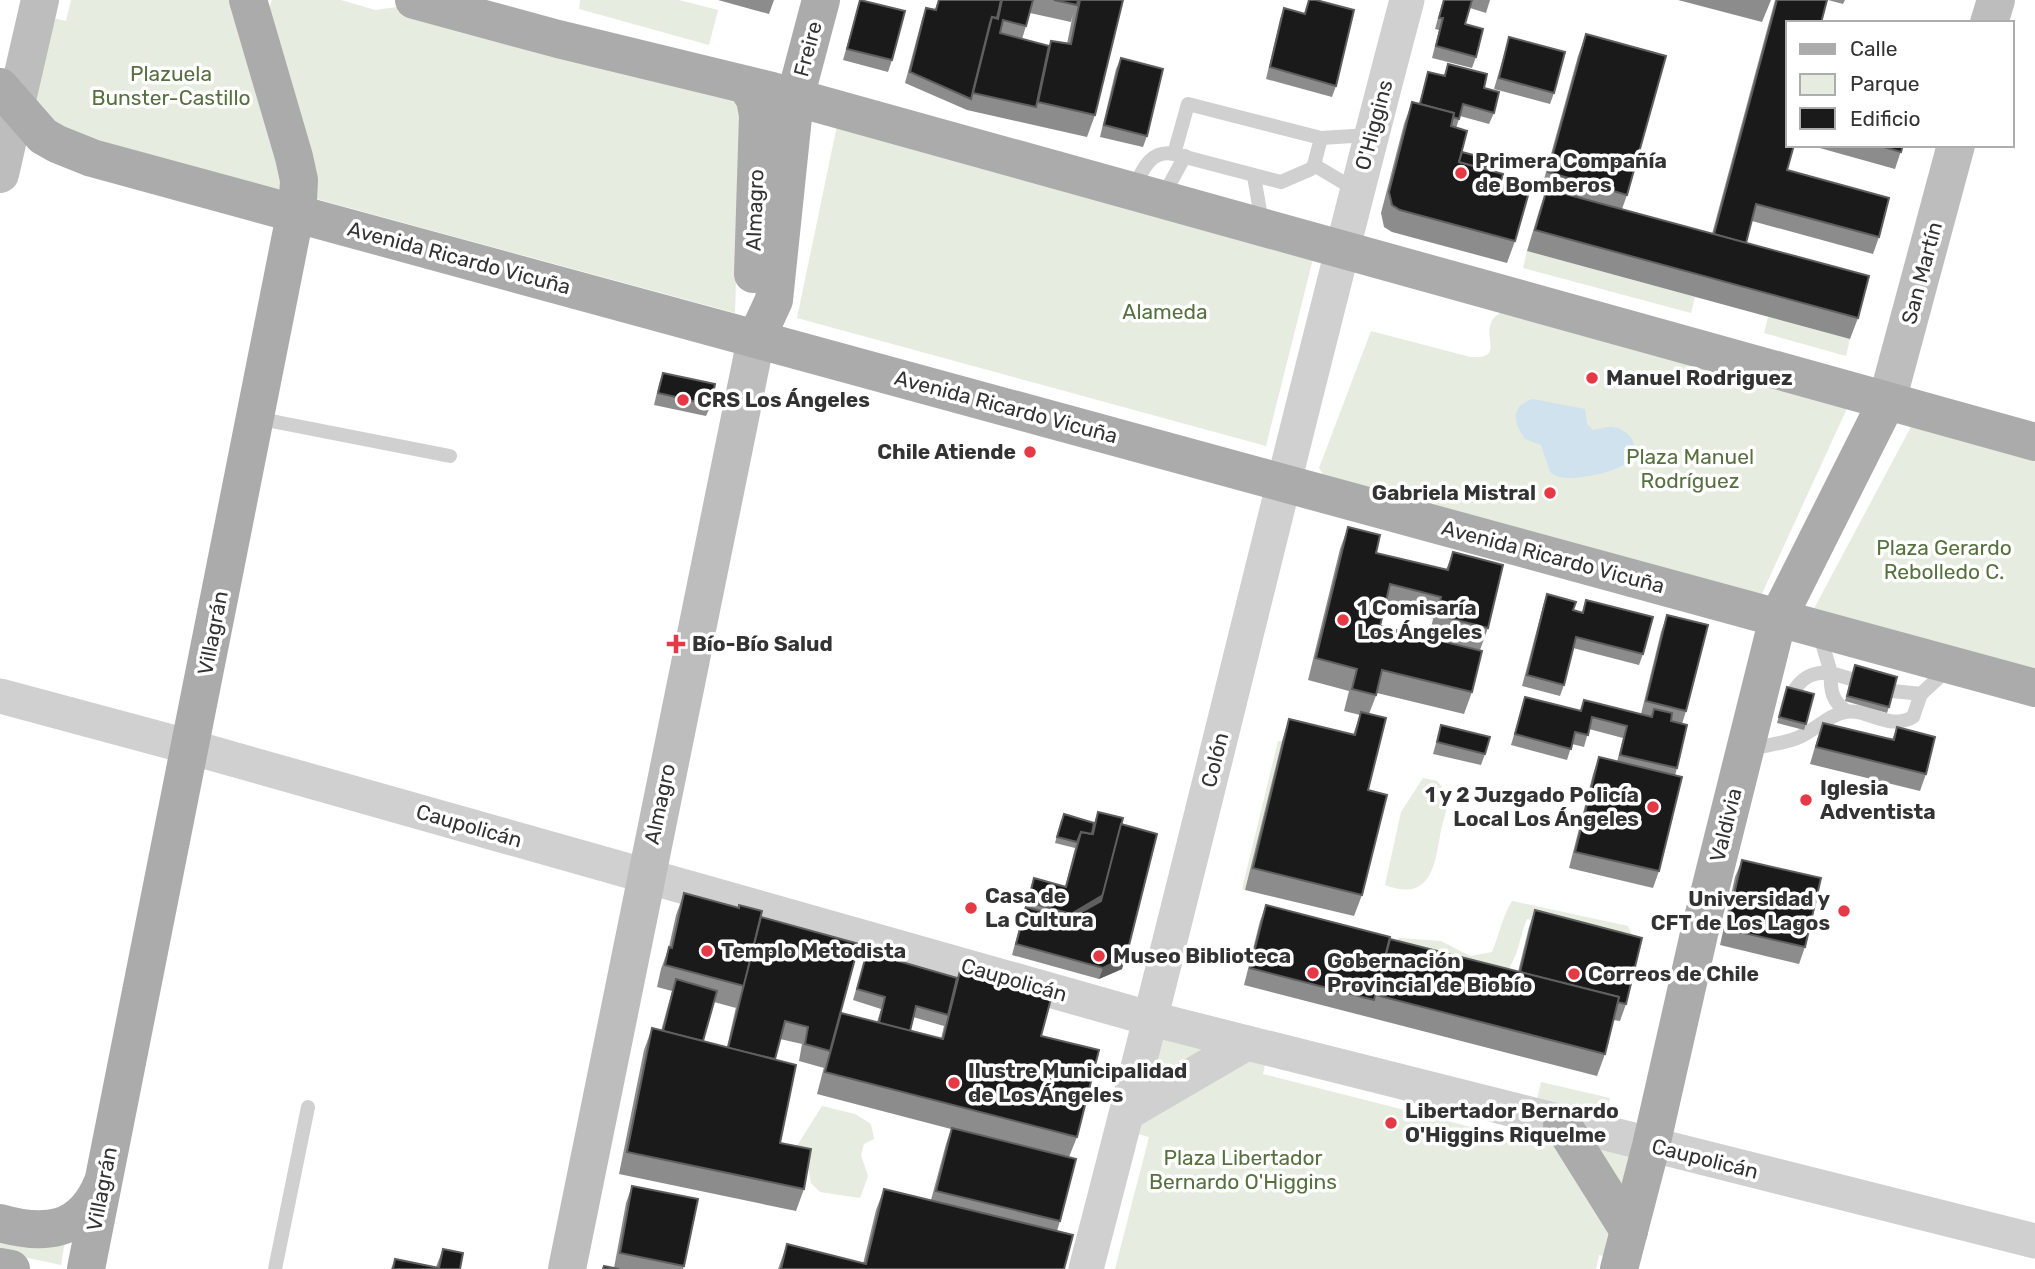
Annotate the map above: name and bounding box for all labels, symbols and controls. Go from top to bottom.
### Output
street label: Freire [788,19,827,79]
legend [1786,21,2014,147]
text: Calle [1850,36,1898,61]
park label: Plazuela Bunster-Castillo [91,61,251,110]
text: Parque [1850,71,1920,96]
street label: O'Higgins [1349,77,1398,173]
text: Edificio [1850,106,1920,131]
place label: Primera Compañía de Bomberos [1475,148,1667,197]
marker: Primera Compañía de Bomberos [1453,165,1469,181]
street label: Almagro [741,169,768,251]
street label: Avenida Ricardo Vicuña [345,216,573,299]
street label: San Martín [1896,219,1947,327]
park label: Alameda [1122,299,1208,324]
street label: Avenida Ricardo Vicuña [892,365,1120,448]
place label: Manuel Rodriguez [1606,365,1793,390]
marker: Manuel Rodriguez [1584,370,1600,386]
place label: CRS Los Ángeles [697,387,870,412]
marker: CRS Los Ángeles [675,392,691,408]
place label: Chile Atiende [877,439,1016,464]
marker: Chile Atiende [1022,444,1038,460]
park label: Plaza Manuel Rodríguez [1626,444,1754,493]
place label: Gabriela Mistral [1372,480,1536,505]
marker: Gabriela Mistral [1542,485,1558,501]
street label: Avenida Ricardo Vicuña [1439,515,1667,598]
park label: Plaza Gerardo Rebolledo C. [1876,535,2012,584]
street label: Villagrán [192,589,233,677]
place label: 1 Comisaría Los Ángeles [1357,595,1482,644]
marker: 1 Comisaría Los Ángeles [1335,612,1351,628]
place label: Bío-Bío Salud [692,631,833,656]
marker: Bío-Bío Salud [666,634,686,654]
street label: Colón [1196,730,1233,790]
street label: Almagro [639,761,680,847]
place label: Iglesia Adventista [1820,775,1936,824]
place label: 1 y 2 Juzgado Policía Local Los Ángeles [1425,782,1639,831]
street label: Valdivia [1704,785,1747,864]
marker: Iglesia Adventista [1798,792,1814,808]
street label: Caupolicán [413,798,525,853]
marker: 1 y 2 Juzgado Policía Local Los Ángeles [1645,799,1661,815]
place label: Casa de La Cultura [985,883,1094,932]
place label: Universidad y CFT de Los Lagos [1651,886,1830,935]
marker: Casa de La Cultura [963,900,979,916]
marker: Universidad y CFT de Los Lagos [1836,903,1852,919]
place label: Templo Metodista [721,938,906,963]
marker: Templo Metodista [699,943,715,959]
place label: Museo Biblioteca [1113,943,1291,968]
marker: Museo Biblioteca [1091,948,1107,964]
place label: Gobernación Provincial de Biobío [1327,948,1532,997]
street label: Caupolicán [958,952,1070,1007]
place label: Correos de Chile [1588,961,1759,986]
marker: Gobernación Provincial de Biobío [1305,965,1321,981]
marker: Correos de Chile [1566,966,1582,982]
place label: Ilustre Municipalidad de Los Ángeles [968,1058,1187,1107]
marker: Ilustre Municipalidad de Los Ángeles [946,1075,962,1091]
place label: Libertador Bernardo O'Higgins Riquelme [1405,1098,1619,1147]
marker: Libertador Bernardo O'Higgins Riquelme [1383,1115,1399,1131]
street label: Caupolicán [1649,1133,1761,1184]
street label: Villagrán [81,1145,122,1233]
park label: Plaza Libertador Bernardo O'Higgins [1149,1145,1337,1194]

